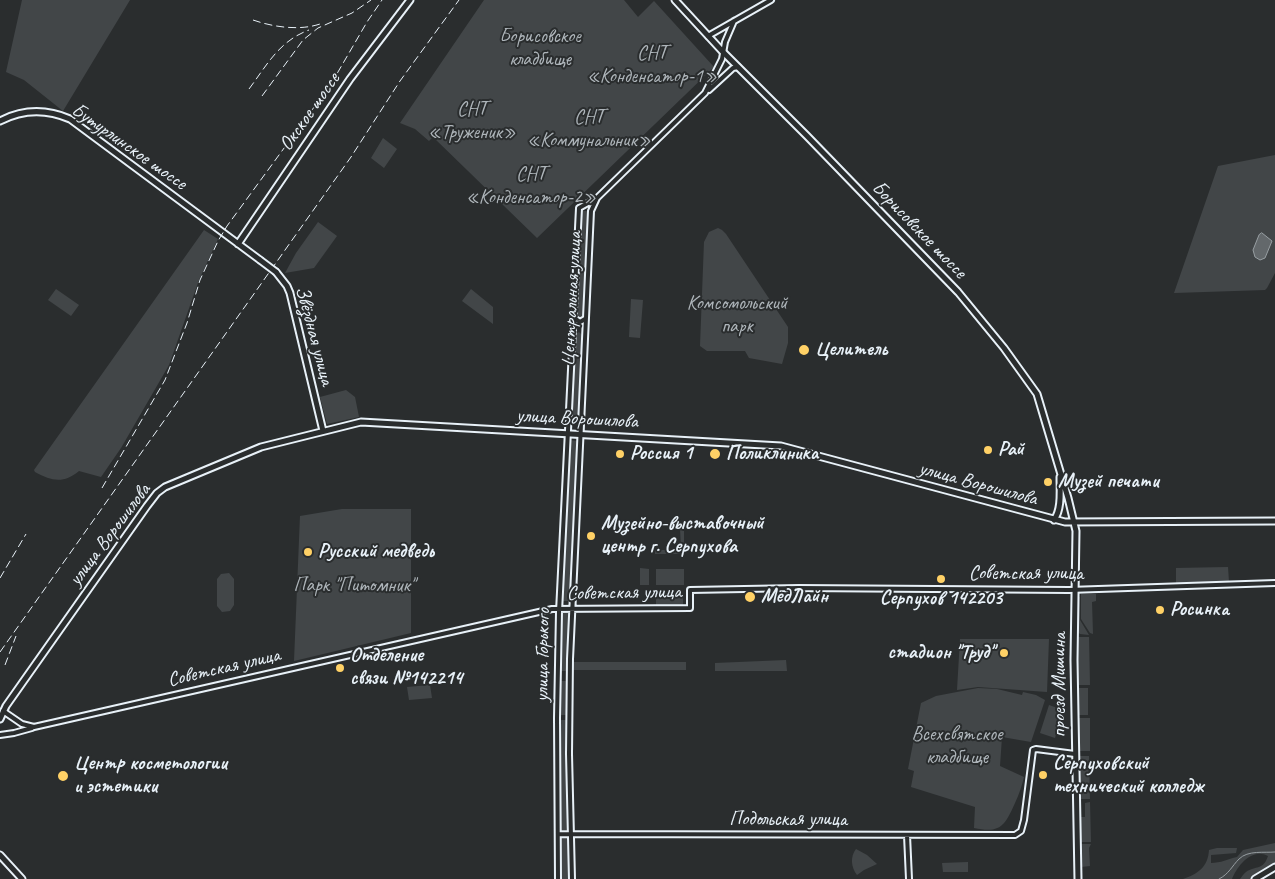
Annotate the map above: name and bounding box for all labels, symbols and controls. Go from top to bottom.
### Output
park label: Борисовское кладбище [499,25,581,72]
park label: СНТ «Конденсатор-1» [587,42,717,89]
street label: Окское шоссе [274,68,346,156]
street label: Бутурлинское шоссе [67,98,191,196]
park label: СНТ «Труженик» [428,98,516,145]
park label: СНТ «Коммунальник» [527,106,651,153]
park label: СНТ «Конденсатор-2» [466,163,596,210]
street label: Борисовское шоссе [867,176,971,284]
street label: Центральная улица [556,231,588,367]
street label: Звёздная улица [289,284,339,388]
park label: Комсомольский парк [687,292,787,339]
place label: Целитель [815,338,887,362]
marker: Целитель [797,343,811,357]
street label: улица Ворошилова [516,404,638,434]
place label: Рай [998,438,1024,462]
place label: Россия 1 [630,442,692,466]
place label: Поликлиника [726,442,818,466]
marker: Рай [982,444,994,456]
marker: Поликлиника [708,447,722,461]
marker: Россия 1 [614,448,626,460]
street label: улица Ворошилова [916,457,1040,511]
place label: Музей печати [1058,470,1159,494]
marker: Музей печати [1042,476,1054,488]
street label: улица Ворошилова [64,479,156,591]
place label: Музейно-выставочный центр г. Серпухова [601,512,764,559]
marker: Музейно-выставочный центр г. Серпухова [585,530,597,542]
place label: Русский медведь [318,540,434,564]
marker: Русский медведь [302,546,314,558]
street label: Советская улица [969,562,1083,586]
marker: Серпухов 142203 [935,573,947,585]
park label: Парк "Питомник" [293,574,415,598]
street label: Советская улица [566,580,682,606]
place label: МедЛайн [761,585,828,609]
place label: Серпухов 142203 [880,587,1002,611]
marker: МедЛайн [743,590,757,604]
place label: Росинка [1170,598,1229,622]
marker: Росинка [1154,604,1166,616]
street label: улица Горького [530,608,556,702]
street label: проезд Мишина [1048,633,1072,737]
place label: стадион "Труд" [888,641,994,665]
street label: Советская улица [165,643,283,693]
place label: Отделение связи №142214 [350,644,463,691]
marker: стадион "Труд" [998,647,1010,659]
marker: Отделение связи №142214 [334,662,346,674]
park label: Всехсвятское кладбище [911,723,1003,770]
place label: Центр косметологии и эстетики [74,752,227,799]
place label: Серпуховский технический колледж [1053,752,1204,799]
marker: Центр косметологии и эстетики [56,769,70,783]
marker: Серпуховский технический колледж [1037,769,1049,781]
street label: Подольская улица [729,808,847,832]

